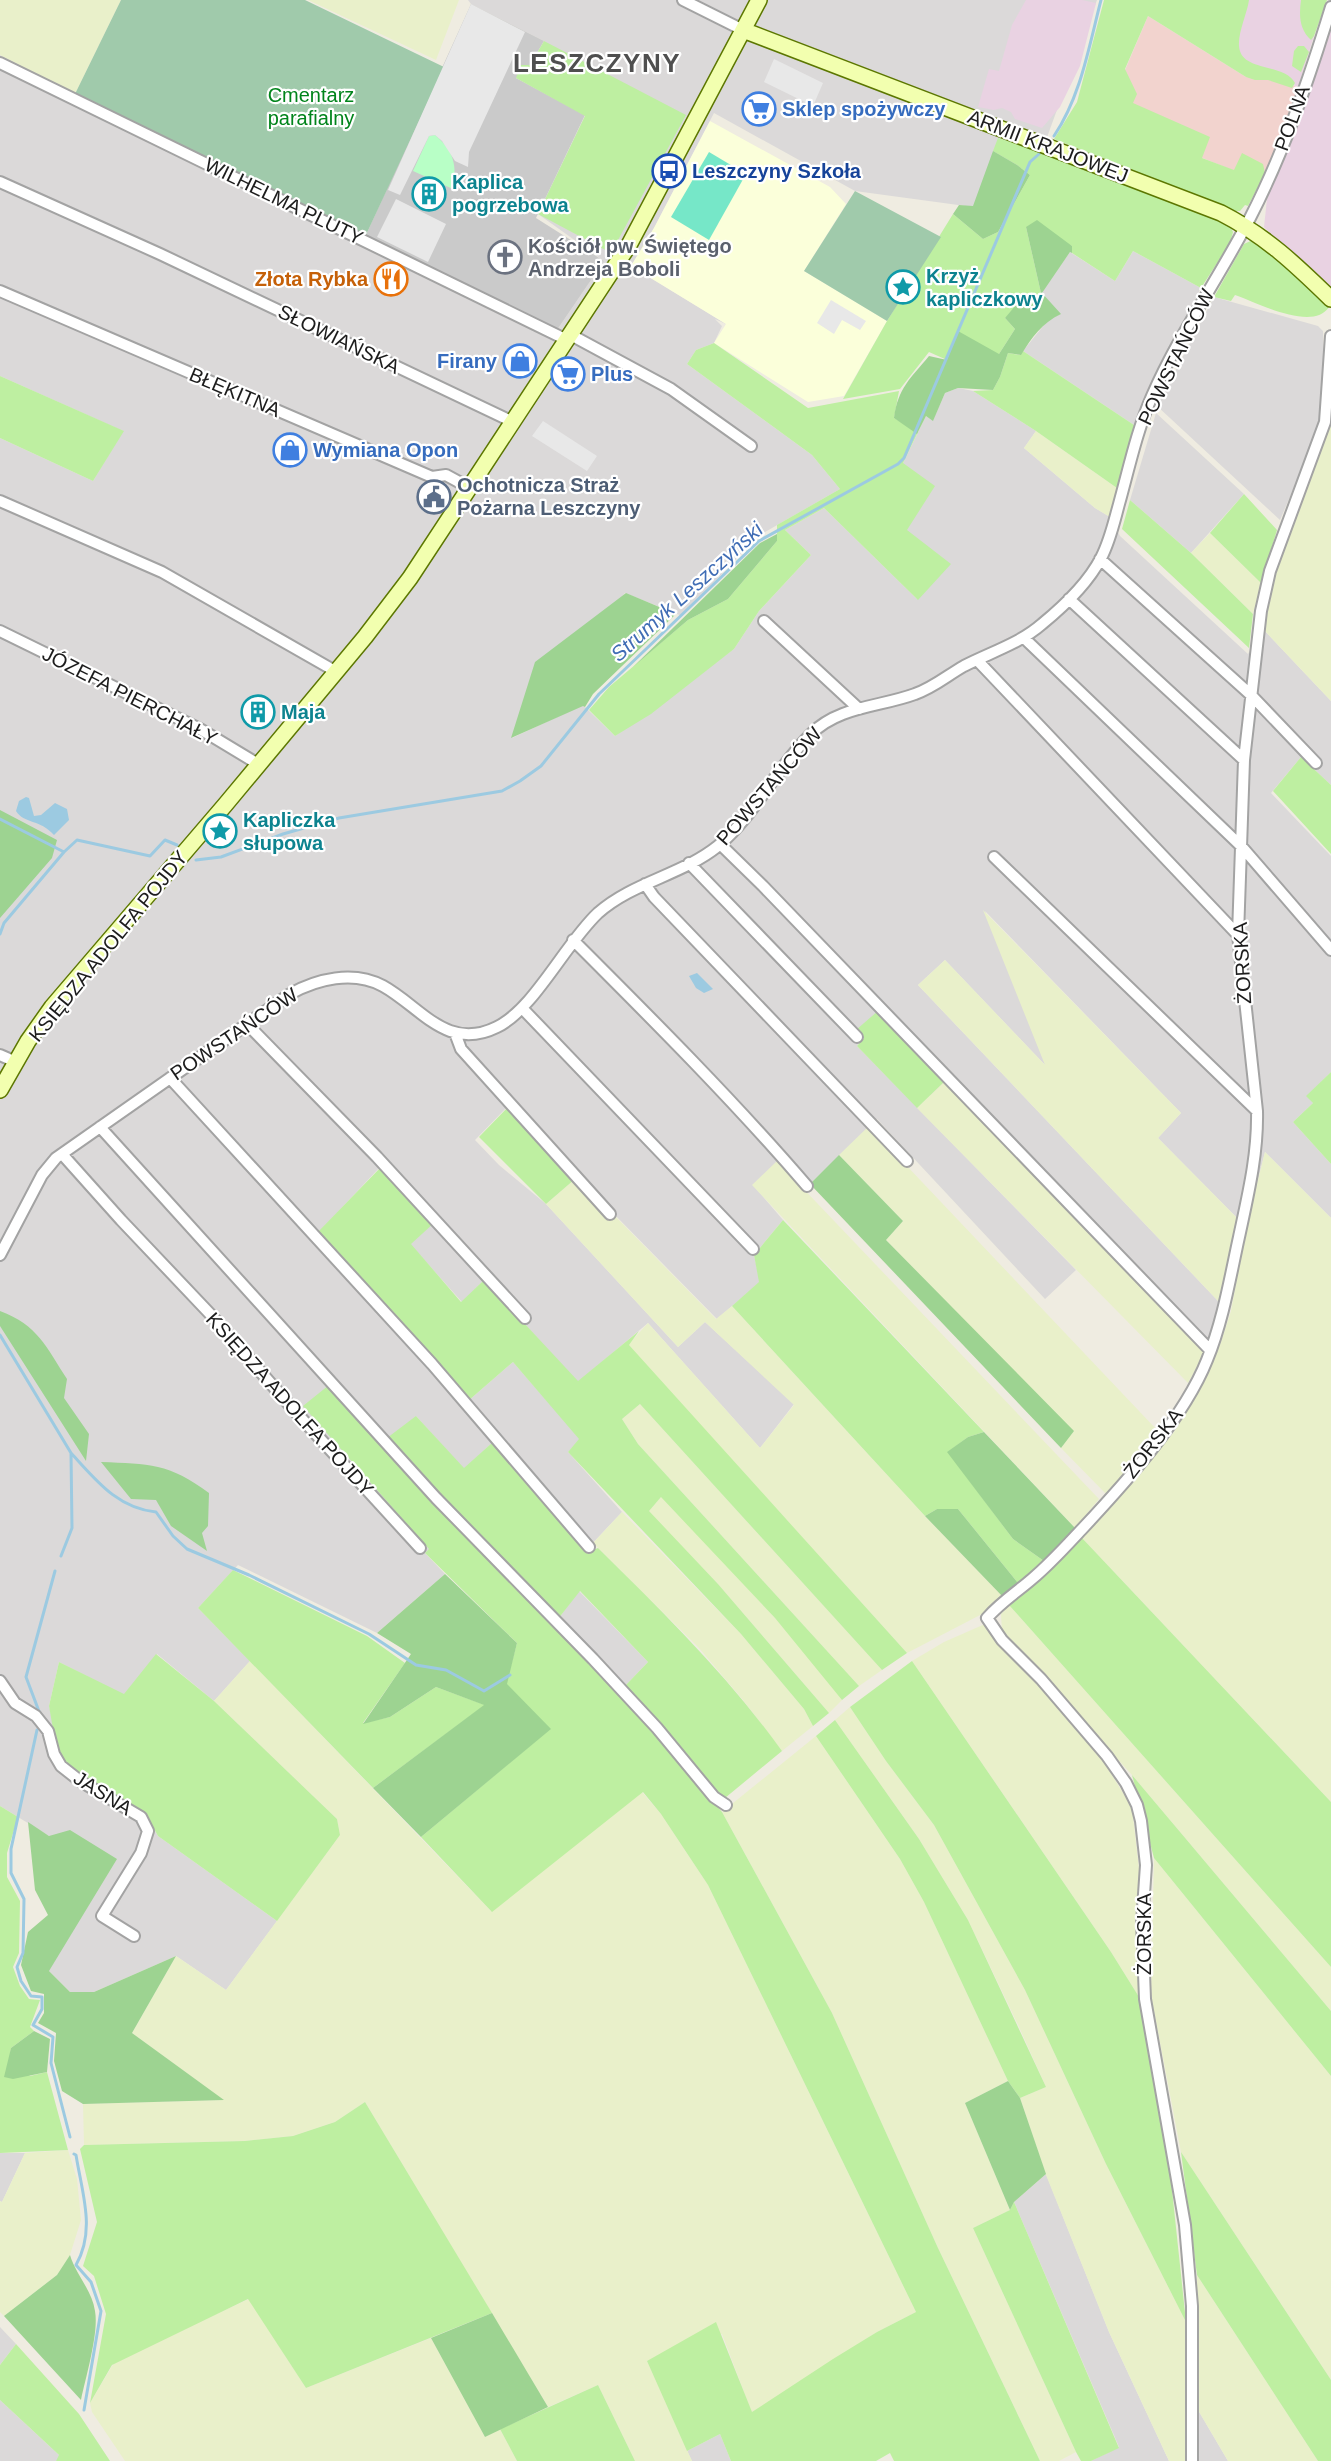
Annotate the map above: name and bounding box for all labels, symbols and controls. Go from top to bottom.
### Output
district label: LESZCZYNY [513,48,681,78]
street label: POLNA [1270,82,1314,154]
park label: Cmentarz parafialny [268,84,354,129]
supermarket icon: Sklep spożywczy [741,91,777,127]
place label: Sklep spożywczy [782,98,946,120]
street label: ARMII KRAJOWEJ [965,105,1131,187]
street label: WILHELMA PLUTY [201,153,367,249]
bus stop icon: Leszczyny Szkoła [651,153,687,189]
place label: Leszczyny Szkoła [692,160,862,182]
place label: Kaplica pogrzebowa [452,171,570,216]
building icon: Kaplica pogrzebowa [411,176,447,212]
place label: Kościół pw. Świętego Andrzeja Boboli [528,234,732,280]
church icon: Kościół pw. Świętego Andrzeja Boboli [487,239,523,275]
restaurant icon: Złota Rybka [373,261,409,297]
place label: Krzyż kapliczkowy [926,265,1044,310]
place label: Złota Rybka [255,268,369,290]
place icon: Krzyż kapliczkowy [885,269,921,305]
street label: POWSTAŃCÓW [1134,285,1218,429]
street label: SŁOWIAŃSKA [275,300,404,378]
shop icon: Firany [502,343,538,379]
place label: Firany [437,350,498,372]
supermarket icon: Plus [550,356,586,392]
street label: BŁĘKITNA [186,363,284,421]
place label: Plus [591,363,633,385]
shop icon: Wymiana Opon [272,432,308,468]
place label: Wymiana Opon [313,439,458,461]
place label: Ochotnicza Straż Pożarna Leszczyny [457,474,641,519]
public building icon: Ochotnicza Straż Pożarna Leszczyny [416,479,452,515]
water label: Strumyk Leszczyński [606,517,768,666]
street label: JÓZEFA PIERCHAŁY [39,642,221,750]
building icon: Maja [240,694,276,730]
place label: Maja [281,701,326,723]
street label: POWSTAŃCÓW [712,723,826,849]
place label: Kapliczka słupowa [243,809,336,854]
place icon: Kapliczka słupowa [202,813,238,849]
street label: KSIĘDZA ADOLFA POJDY [24,846,192,1046]
street label: ŻORSKA [1229,921,1255,1005]
street label: POWSTAŃCÓW [166,983,302,1085]
street label: KSIĘDZA ADOLFA POJDY [202,1308,378,1500]
street label: ŻORSKA [1119,1403,1187,1482]
street label: JASNA [70,1767,137,1820]
street label: ŻORSKA [1133,1892,1155,1975]

